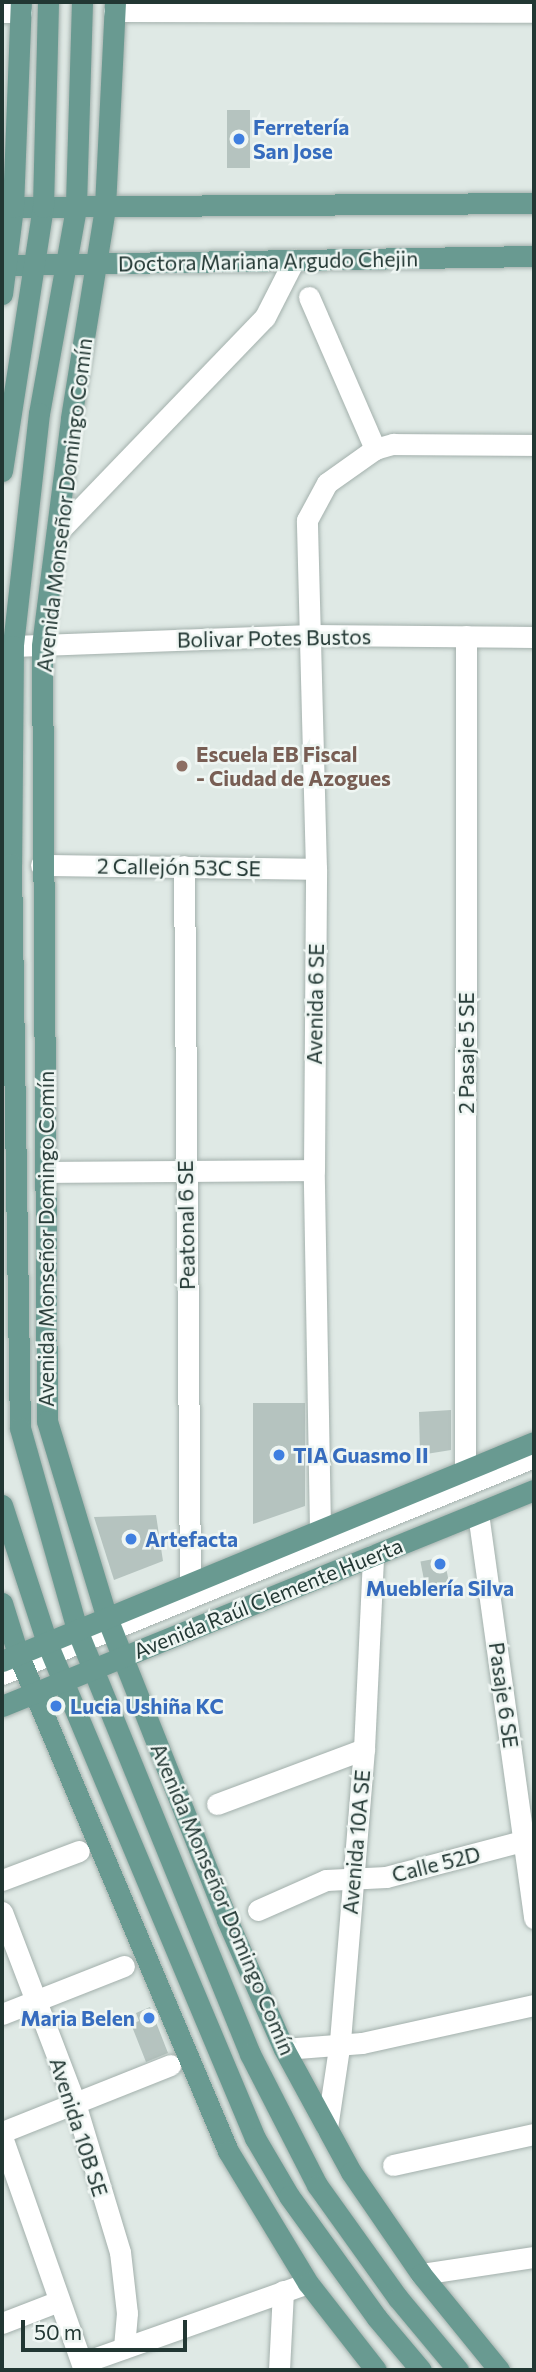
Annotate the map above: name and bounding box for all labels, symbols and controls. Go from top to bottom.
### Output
place label: Ferretería San Jose [253,114,349,164]
marker: Ferretería San Jose [231,131,247,147]
street label: Doctora Mariana Argudo Chejin [118,246,418,276]
street label: Avenida Monseñor Domingo Comín [31,337,97,673]
street label: Bolivar Potes Bustos [177,624,371,652]
place label: Escuela EB Fiscal - Ciudad de Azogues [196,741,391,791]
marker: Escuela EB Fiscal - Ciudad de Azogues [174,758,190,774]
street label: 2 Callejón 53C SE [97,853,261,881]
street label: Avenida 6 SE [301,943,329,1065]
street label: 2 Pasaje 5 SE [453,992,479,1114]
street label: Avenida Monseñor Domingo Comín [33,1071,59,1407]
street label: Peatonal 6 SE [172,1160,200,1290]
place label: TIA Guasmo II [293,1442,428,1468]
marker: TIA Guasmo II [271,1447,287,1463]
place label: Artefacta [145,1526,238,1552]
marker: Artefacta [123,1531,139,1547]
street label: Avenida Raúl Clemente Huerta [130,1532,406,1664]
marker: Mueblería Silva [432,1556,448,1572]
place label: Mueblería Silva [366,1575,514,1601]
street label: Pasaje 6 SE [484,1640,524,1750]
place label: Lucia Ushiña KC [70,1693,224,1719]
marker: Lucia Ushiña KC [48,1698,64,1714]
street label: Avenida Monseñor Domingo Comín [146,1739,300,2059]
street label: Avenida 10A SE [337,1769,375,1915]
street label: Calle 52D [389,1841,483,1887]
place label: Maria Belen [20,2005,135,2031]
marker: Maria Belen [141,2010,157,2026]
street label: Avenida 10B SE [45,2054,113,2200]
scale bar [24,2306,191,2350]
text: 50 m [34,2319,82,2344]

